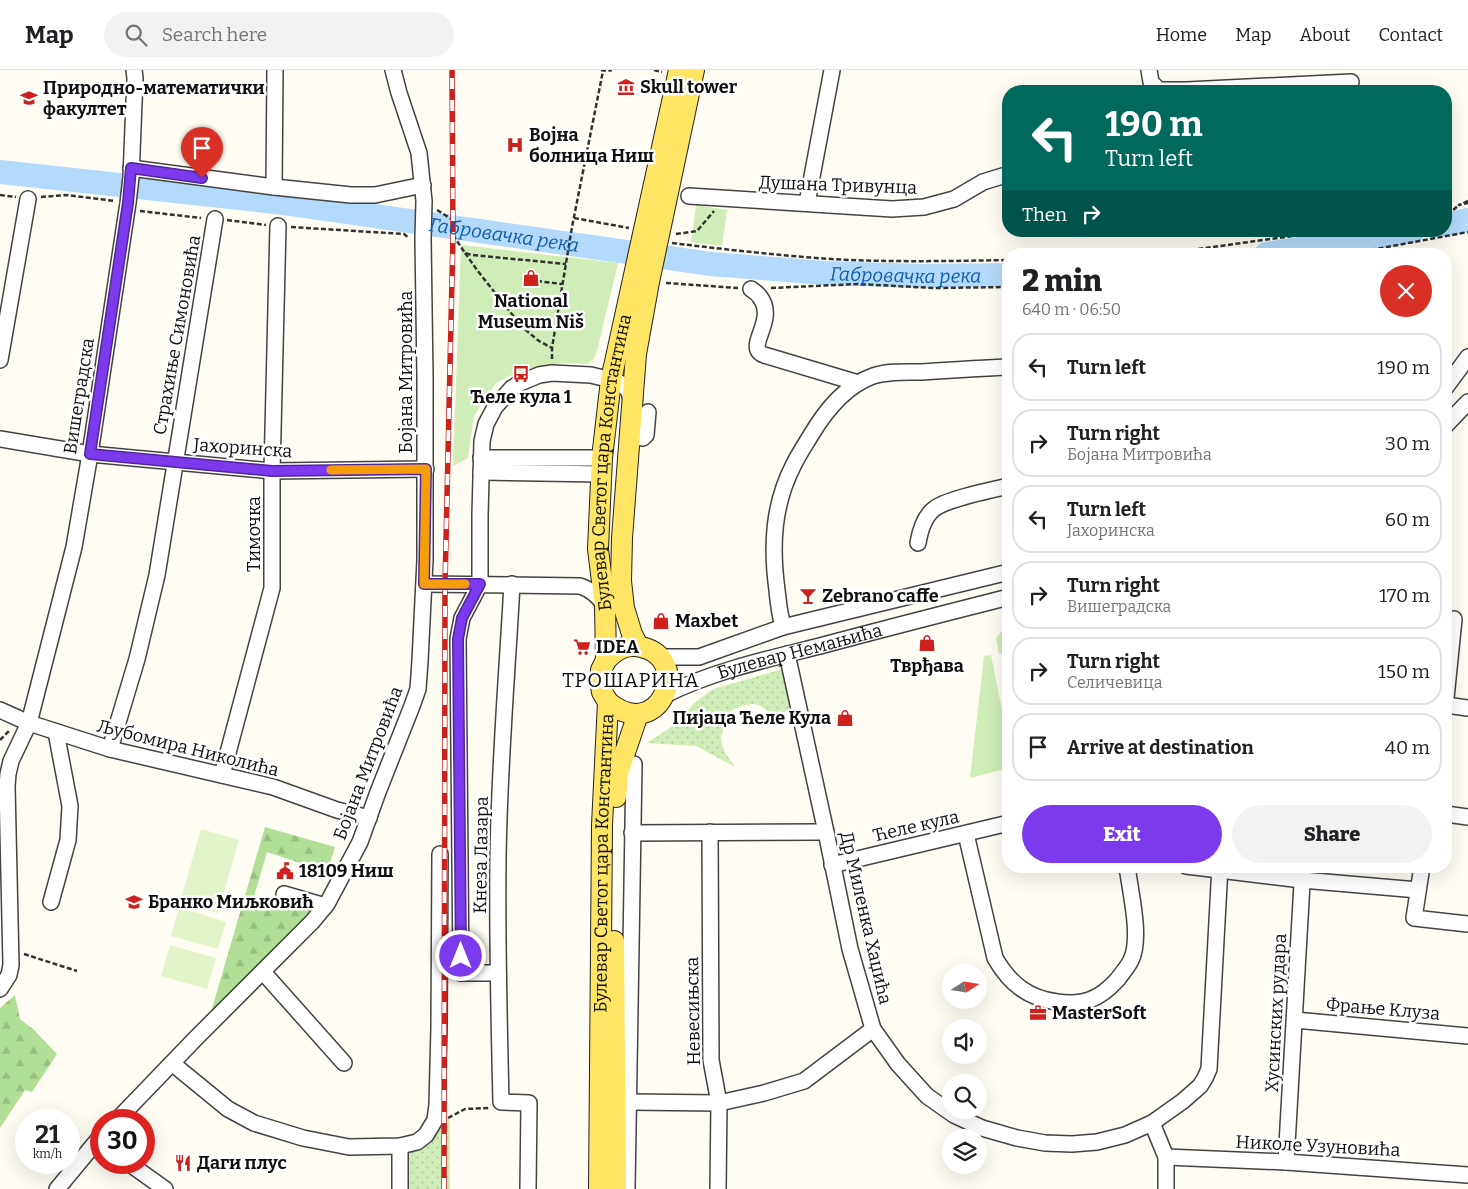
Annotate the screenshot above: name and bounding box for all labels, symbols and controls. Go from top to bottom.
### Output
search box [104,12,454,57]
text: Map [25,21,74,49]
icon: search [122,21,150,49]
text: Search here [162,23,267,46]
text: Home [1156,24,1207,46]
text: Map [1235,24,1271,46]
text: About [1299,24,1350,46]
text: Contact [1378,24,1443,46]
place label: Skull tower [640,76,738,98]
place label: Природно-математички факултет [43,77,265,120]
museum icon: Skull tower [616,77,636,97]
school or university icon: Природно-математички факултет [19,88,39,108]
text: 190 m [1105,103,1203,145]
icon: left [1022,105,1087,170]
place label: Војна болница Ниш [529,124,654,167]
pin [181,127,223,178]
icon: arrive [188,134,216,162]
hospital icon: Војна болница Ниш [505,135,525,155]
text: Turn left [1105,145,1193,172]
street label: Душана Тривунца [759,171,918,199]
icon: right [1077,200,1105,228]
text: Then [1022,203,1067,226]
water label: Габровачка река [427,213,581,257]
street label: Страхиње Симоновића [149,233,205,437]
water label: Габровачка река [830,262,981,288]
text: 2 min [1022,263,1102,299]
button: close [1380,265,1432,317]
shop icon: National Museum Niš [521,268,541,288]
street label: Бојана Митровића [395,290,417,453]
place label: National Museum Niš [478,290,584,333]
text: 640 m · 06:50 [1022,300,1121,319]
street label: Булевар Светог цара Константина [587,312,636,612]
street label: Вишеградска [59,336,99,456]
icon: left [1024,353,1052,381]
text: Turn left [1067,356,1146,379]
text: 190 m [1377,356,1430,379]
bus stop icon: Ћеле кула 1 [511,364,531,384]
place label: Ћеле кула 1 [470,386,572,408]
text: Turn right [1067,422,1160,445]
icon: right [1024,429,1052,457]
text: 30 m [1385,432,1430,455]
street label: Јахоринска [192,434,293,462]
text: Бојана Митровића [1067,445,1212,464]
street label: Тимочка [243,496,265,572]
text: Turn left [1067,498,1146,521]
icon: left [1024,505,1052,533]
text: 60 m [1385,508,1430,531]
text: Јахоринска [1067,521,1155,540]
text: Turn right [1067,574,1160,597]
icon: right [1024,581,1052,609]
text: 170 m [1379,584,1430,607]
place label: Zebrano caffe [822,585,939,607]
bar icon: Zebrano caffe [798,586,818,606]
text: Вишеградска [1067,597,1171,616]
place label: Maxbet [675,610,738,632]
shop icon: Maxbet [651,611,671,631]
street label: Булевар Немањића [715,619,885,684]
shop icon: Тврђава [917,633,937,653]
place label: IDEA [596,636,639,658]
supermarket icon: IDEA [572,637,592,657]
text: Turn right [1067,650,1160,673]
place label: Тврђава [890,655,964,677]
icon: right [1024,657,1052,685]
text: 150 m [1378,660,1430,683]
district label: ТРОШАРИНА [562,668,700,692]
text: Селичевица [1067,673,1162,692]
street label: Бојана Митровића [329,683,407,843]
place label: Пијаца Ћеле Кула [672,707,831,729]
shop icon: Пијаца Ћеле Кула [835,708,855,728]
street label: Булевар Светог цара Константина [589,713,618,1013]
street label: Љубомира Николића [95,715,281,781]
icon: arrive [1024,733,1052,761]
text: Arrive at destination [1067,736,1254,759]
text: 40 m [1385,736,1430,759]
street label: Кнеза Лазара [469,796,493,914]
street label: Ћеле кула [871,805,961,847]
button: Exit [1022,805,1222,863]
button: Share [1232,805,1432,863]
street label: Др Миленка Хаџића [835,829,897,1007]
place label: 18109 Ниш [299,860,394,882]
public building icon: 18109 Ниш [275,861,295,881]
place label: Бранко Миљковић [148,891,314,913]
school or university icon: Бранко Миљковић [124,892,144,912]
position arrow [434,929,486,981]
street label: Хусинских рудара [1261,933,1291,1093]
street label: Невесињска [681,956,705,1066]
north arrow [942,964,988,1009]
map controls [942,964,987,1174]
street label: Фрање Клуза [1325,993,1441,1025]
place label: MasterSoft [1052,1002,1147,1024]
office icon: MasterSoft [1028,1003,1048,1023]
button: sound [942,1019,987,1064]
button: search [942,1074,987,1119]
speed limit sign: 30 [90,1109,155,1174]
text: 21 [35,1120,60,1150]
button: layers [942,1129,987,1174]
street label: Николе Узуновића [1235,1131,1401,1161]
text: km/h [33,1147,62,1161]
place label: Даги плус [197,1152,287,1174]
restaurant icon: Даги плус [173,1153,193,1173]

